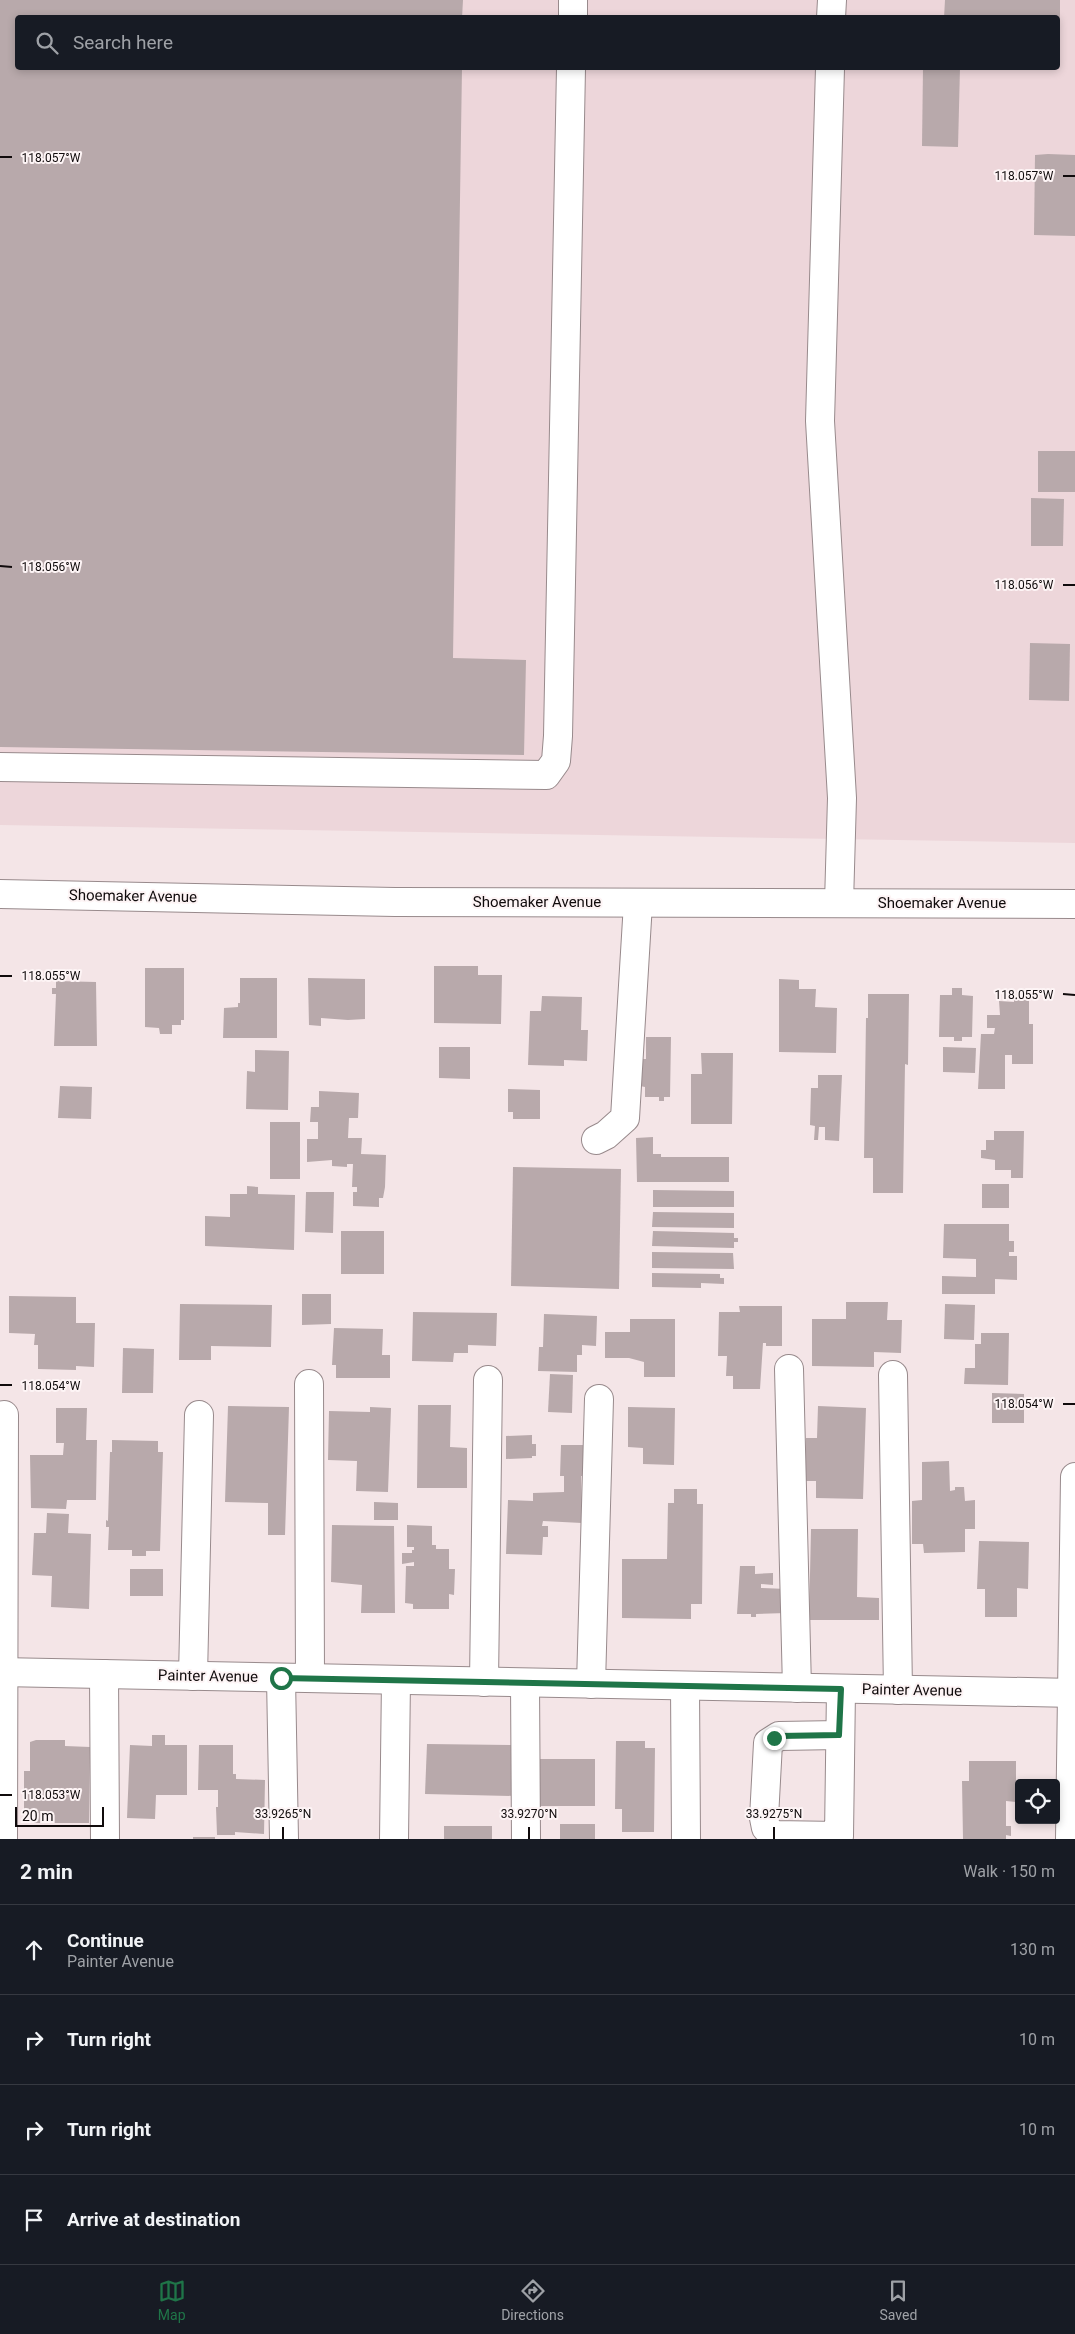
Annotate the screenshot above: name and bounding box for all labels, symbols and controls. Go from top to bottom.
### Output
search box [15,15,1060,70]
icon: search [33,29,61,57]
text: Search here [73,31,173,54]
text: 118.057°W [22,151,81,165]
text: 118.057°W [995,169,1054,183]
text: 118.056°W [22,560,81,574]
text: 118.056°W [995,578,1054,592]
street label: Shoemaker Avenue [69,886,197,906]
street label: Shoemaker Avenue [473,893,601,911]
street label: Shoemaker Avenue [878,894,1006,912]
text: 118.055°W [22,969,81,983]
text: 118.055°W [995,988,1054,1002]
text: 118.054°W [22,1379,81,1393]
text: 118.054°W [995,1397,1054,1411]
street label: Painter Avenue [158,1666,258,1686]
route start [270,1667,293,1690]
street label: Painter Avenue [862,1680,962,1700]
route end [763,1727,786,1750]
map controls [1015,1779,1060,1824]
button: locate [1015,1779,1060,1824]
text: 118.053°W [22,1788,81,1802]
scale bar [15,1804,104,1827]
text: 33.9265°N [255,1807,311,1821]
text: 33.9270°N [501,1807,557,1821]
text: 33.9275°N [746,1807,802,1821]
text: 20 m [22,1808,54,1824]
text: 2 min [20,1860,73,1884]
text: Walk · 150 m [963,1862,1055,1881]
text: Continue [67,1929,144,1952]
icon: ahead [20,1936,48,1964]
text: 130 m [1010,1940,1055,1959]
text: Painter Avenue [67,1952,174,1971]
icon: right [20,2026,48,2054]
text: Turn right [67,2028,151,2051]
text: 10 m [1019,2030,1055,2049]
icon: right [20,2116,48,2144]
text: Turn right [67,2118,151,2141]
text: 10 m [1019,2120,1055,2139]
icon: arrive [20,2206,48,2234]
text: Arrive at destination [67,2208,240,2231]
tab: Map [158,2277,186,2323]
tab: Directions [501,2277,564,2323]
tab: Saved [879,2277,917,2323]

